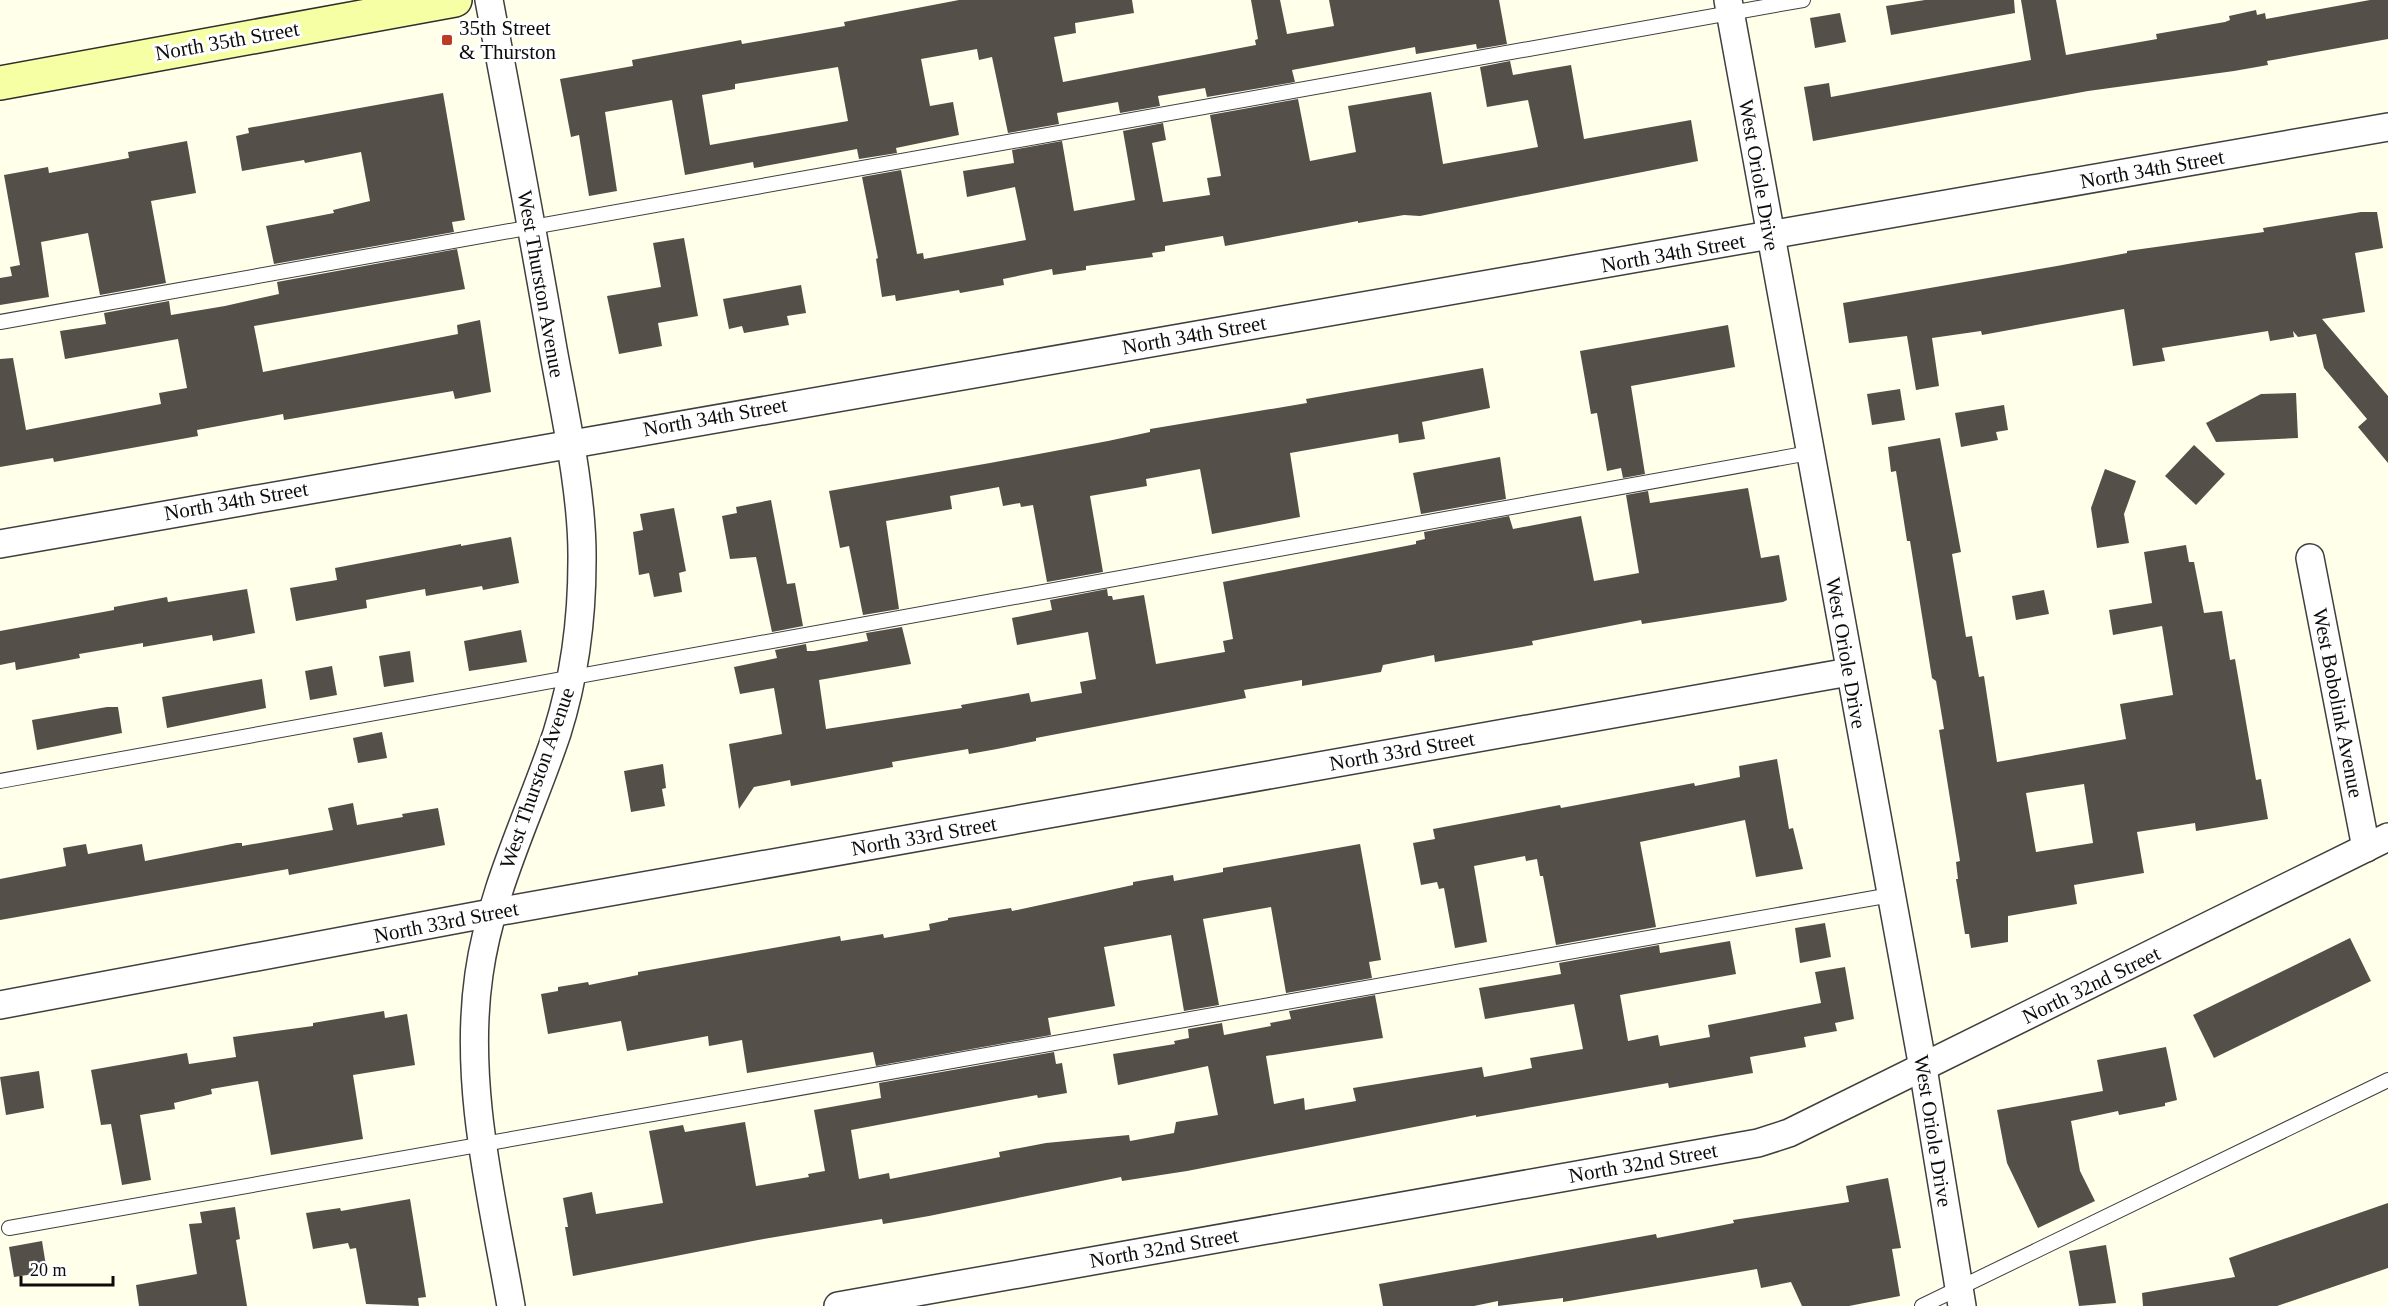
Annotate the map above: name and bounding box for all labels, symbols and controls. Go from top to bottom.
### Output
street label: North 35th Street [153,16,301,65]
place label: 35th Street & Thurston [459,16,557,64]
marker: 35th Street & Thurston [440,33,454,47]
street label: West Oriole Drive [1734,97,1784,253]
street label: North 34th Street [2078,144,2226,193]
street label: West Thurston Avenue [513,188,569,380]
street label: North 34th Street [1599,228,1747,277]
street label: North 34th Street [1120,310,1268,359]
street label: North 34th Street [641,392,789,441]
street label: North 34th Street [162,476,310,525]
street label: West Oriole Drive [1821,575,1871,731]
street label: West Bobolink Avenue [2308,606,2368,800]
street label: West Thurston Avenue [495,684,579,872]
street label: North 33rd Street [1328,726,1477,776]
street label: North 33rd Street [850,811,999,861]
street label: North 33rd Street [372,896,521,948]
street label: North 32nd Street [2018,941,2164,1029]
street label: West Oriole Drive [1909,1053,1957,1209]
street label: North 32nd Street [1567,1138,1719,1188]
street label: North 32nd Street [1088,1223,1240,1273]
scale bar [21,1249,112,1287]
text: 20 m [30,1260,67,1280]

